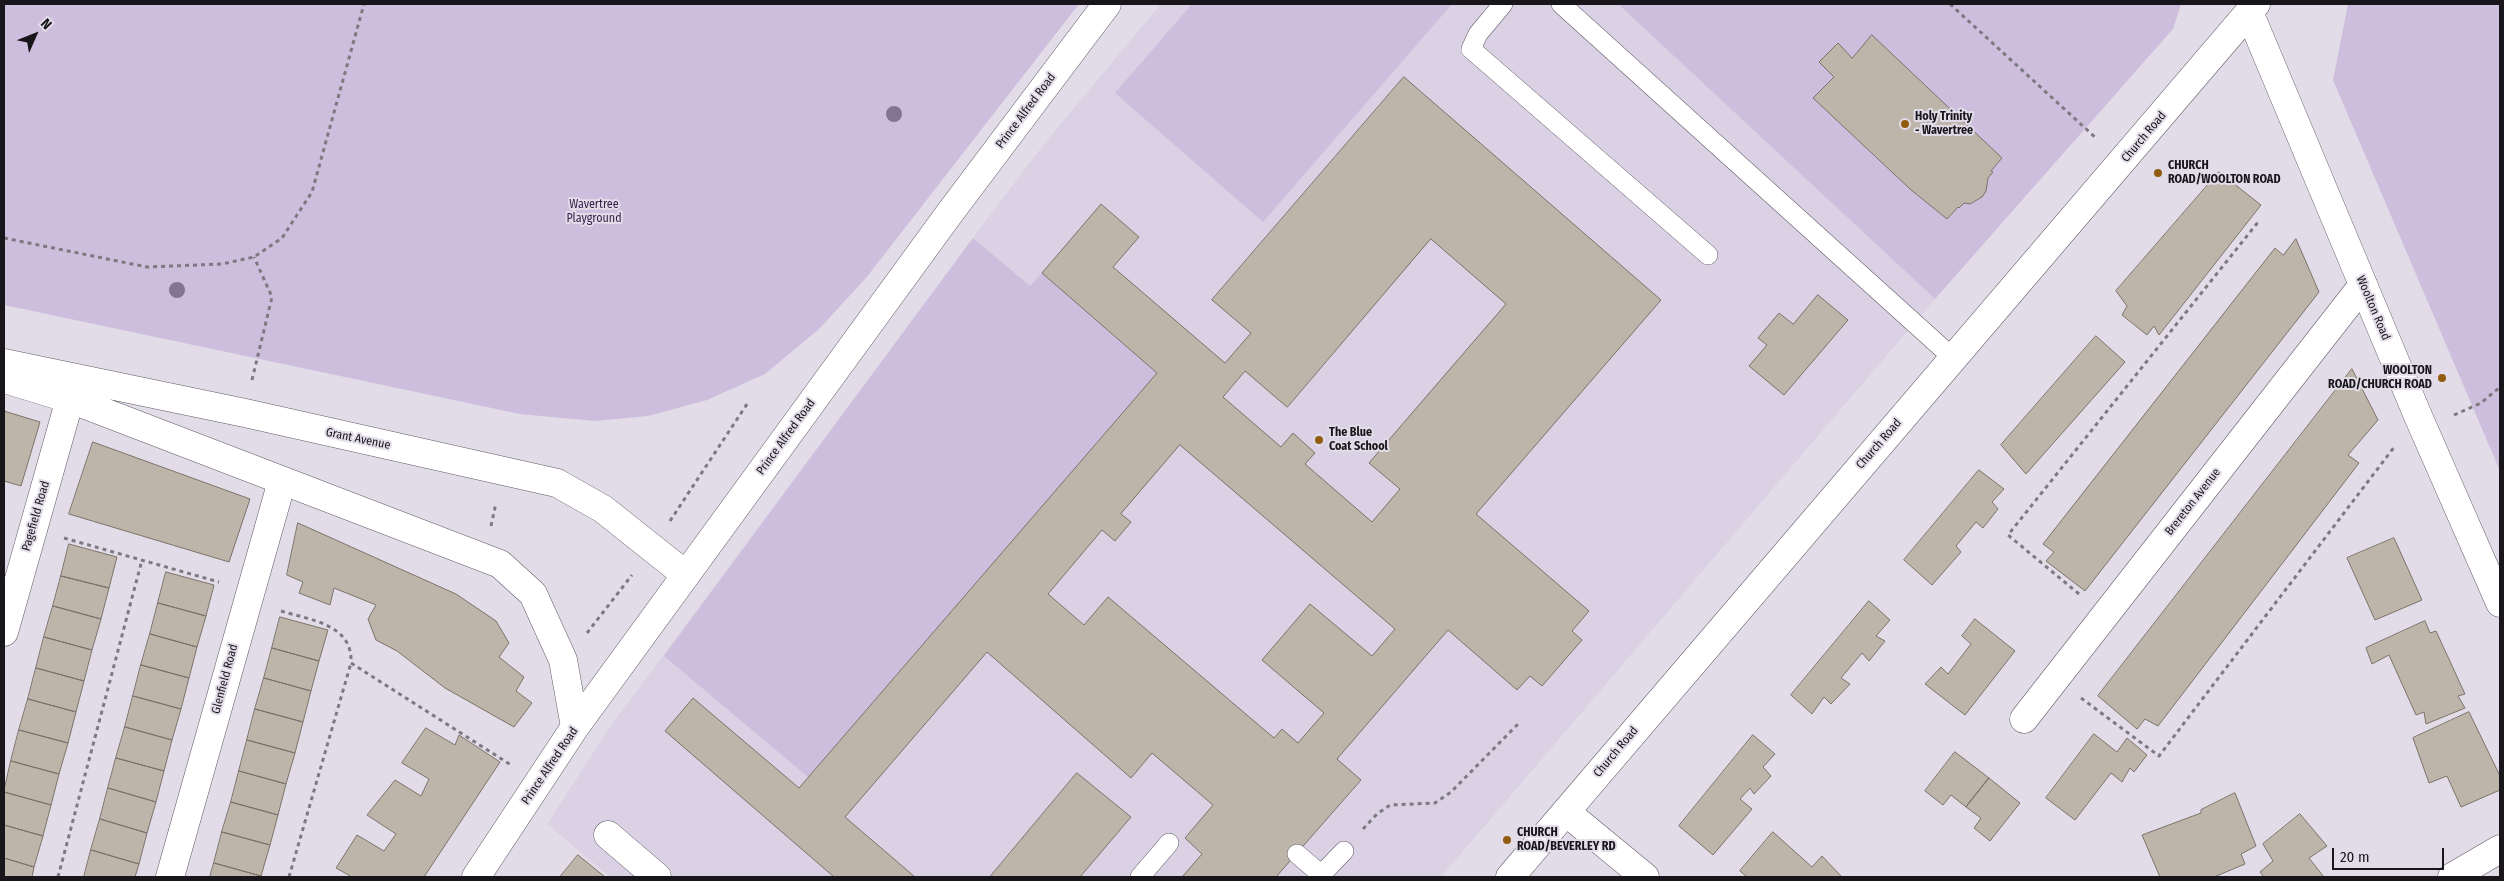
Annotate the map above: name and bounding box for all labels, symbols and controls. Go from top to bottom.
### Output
north arrow [10,10,60,60]
text: N [37,15,55,33]
street label: Prince Alfred Road [993,71,1059,151]
street label: Church Road [2119,109,2169,165]
place label: Holy Trinity - Wavertree [1915,110,1973,138]
marker: Holy Trinity - Wavertree [1899,118,1911,130]
place label: CHURCH ROAD/WOOLTON ROAD [2168,159,2281,187]
marker: CHURCH ROAD/WOOLTON ROAD [2152,167,2164,179]
park label: Wavertree Playground [566,198,622,226]
street label: Woolton Road [2353,274,2393,342]
place label: WOOLTON ROAD/CHURCH ROAD [2328,364,2432,392]
marker: WOOLTON ROAD/CHURCH ROAD [2436,372,2448,384]
street label: Prince Alfred Road [754,396,818,478]
street label: Church Road [1853,416,1905,472]
street label: Grant Avenue [324,425,392,453]
place label: The Blue Coat School [1329,426,1388,454]
marker: The Blue Coat School [1313,434,1325,446]
street label: Brereton Avenue [2162,466,2224,538]
street label: Pagefield Road [19,479,53,553]
street label: Glenfield Road [209,643,241,715]
street label: Church Road [1591,724,1641,780]
street label: Prince Alfred Road [519,725,581,807]
place label: CHURCH ROAD/BEVERLEY RD [1517,826,1616,854]
marker: CHURCH ROAD/BEVERLEY RD [1501,834,1513,846]
scale bar [2334,838,2446,870]
text: 20 m [2340,848,2370,866]

